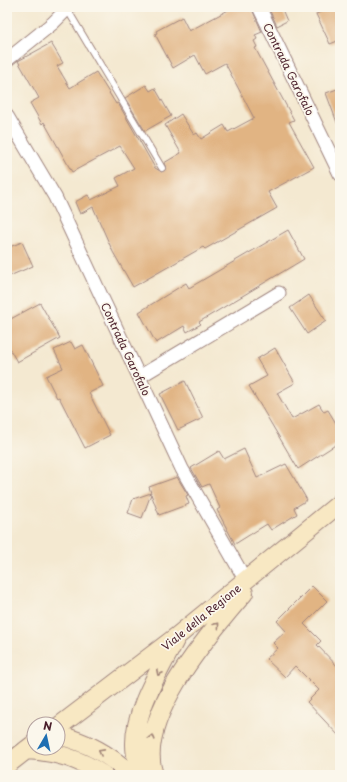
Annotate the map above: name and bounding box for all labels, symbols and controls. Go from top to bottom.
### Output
street label: Contrada Garofalo [259,20,319,118]
street label: Contrada Garofalo [97,299,155,399]
street label: Viale della Regione [158,580,244,654]
one-way arrow [212,623,219,630]
one-way arrow [156,668,164,676]
north arrow [26,716,66,756]
text: N [42,717,54,735]
one-way arrow [148,734,156,740]
one-way arrow [97,749,105,756]

